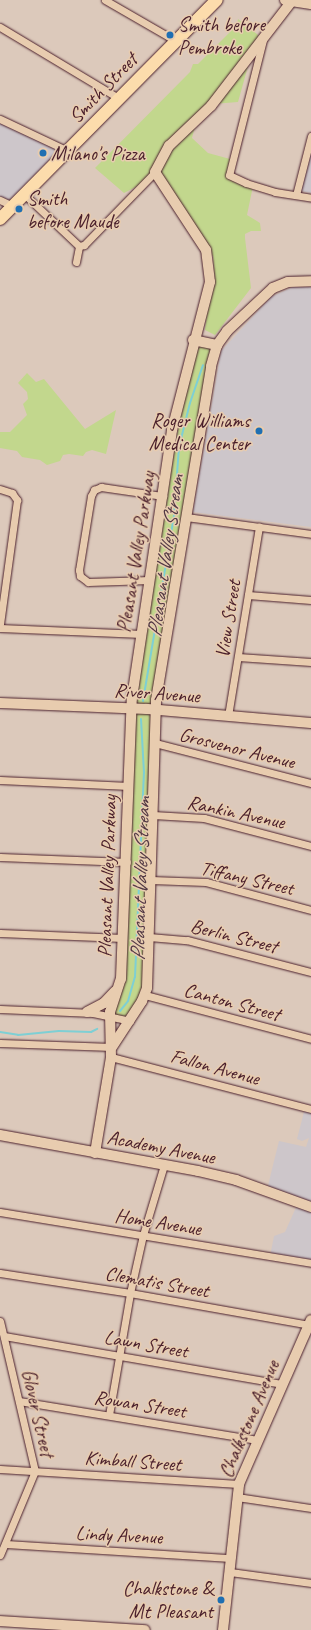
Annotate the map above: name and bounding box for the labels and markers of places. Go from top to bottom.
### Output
place label: Smith before Pembroke [178,12,265,59]
marker: Smith before Pembroke [165,30,175,40]
place label: Milano's Pizza [51,141,145,165]
marker: Milano's Pizza [38,148,48,158]
place label: Smith before Maude [27,186,119,233]
marker: Smith before Maude [14,204,24,214]
place label: Roger Williams Medical Center [149,408,250,455]
marker: Roger Williams Medical Center [253,425,265,437]
place label: Chalkstone & Mt Pleasant [123,1576,213,1623]
marker: Chalkstone & Mt Pleasant [216,1595,226,1605]

